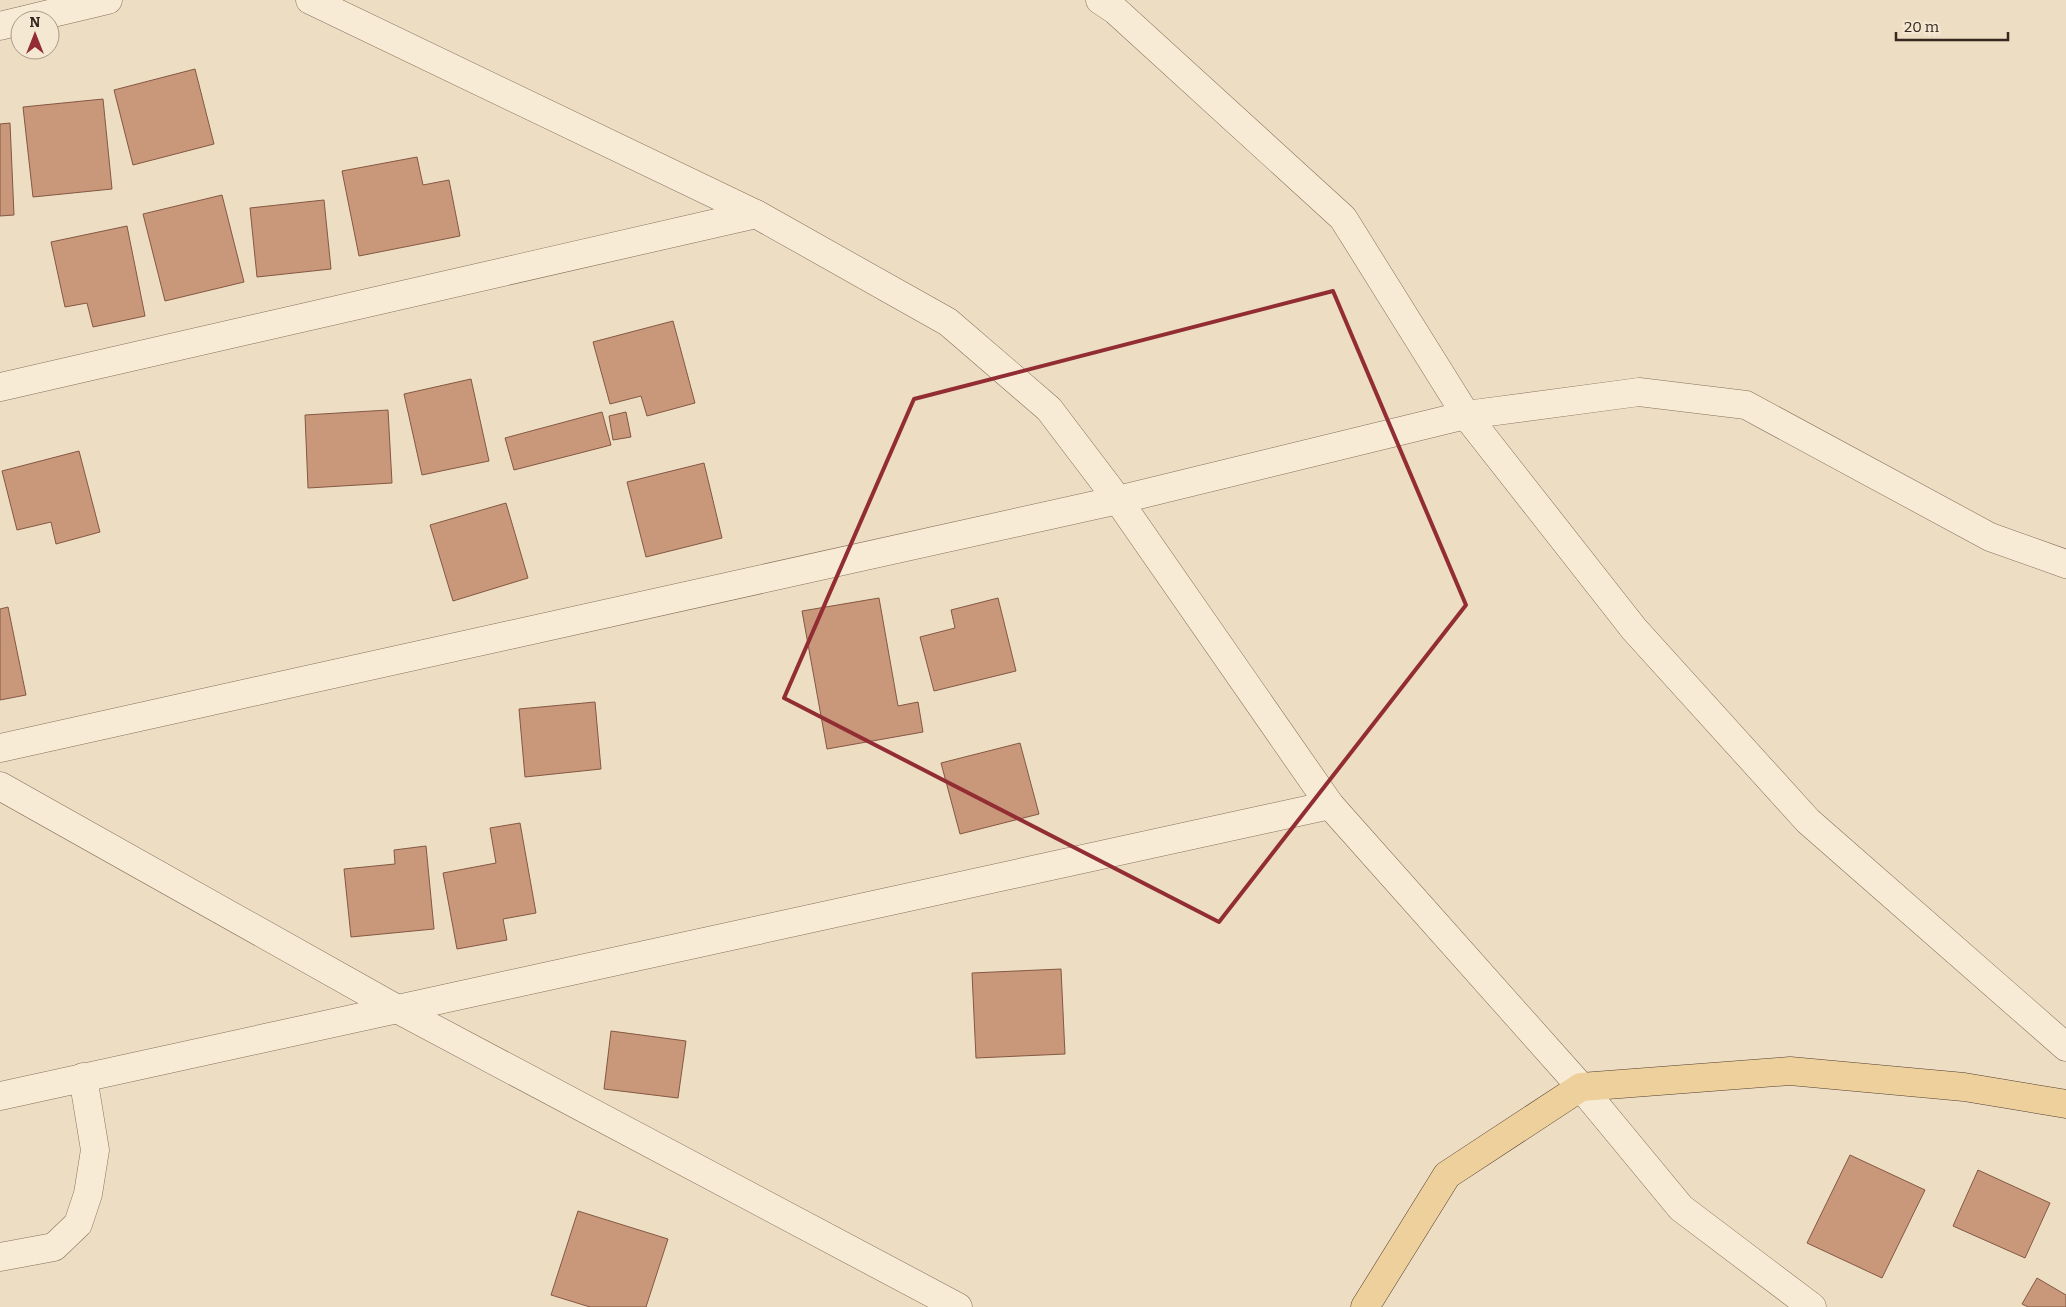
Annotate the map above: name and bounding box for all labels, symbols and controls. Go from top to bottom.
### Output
north arrow [10,10,60,60]
scale bar [1896,10,2008,42]
text: N [30,14,41,31]
text: 20 m [1904,18,1940,36]

